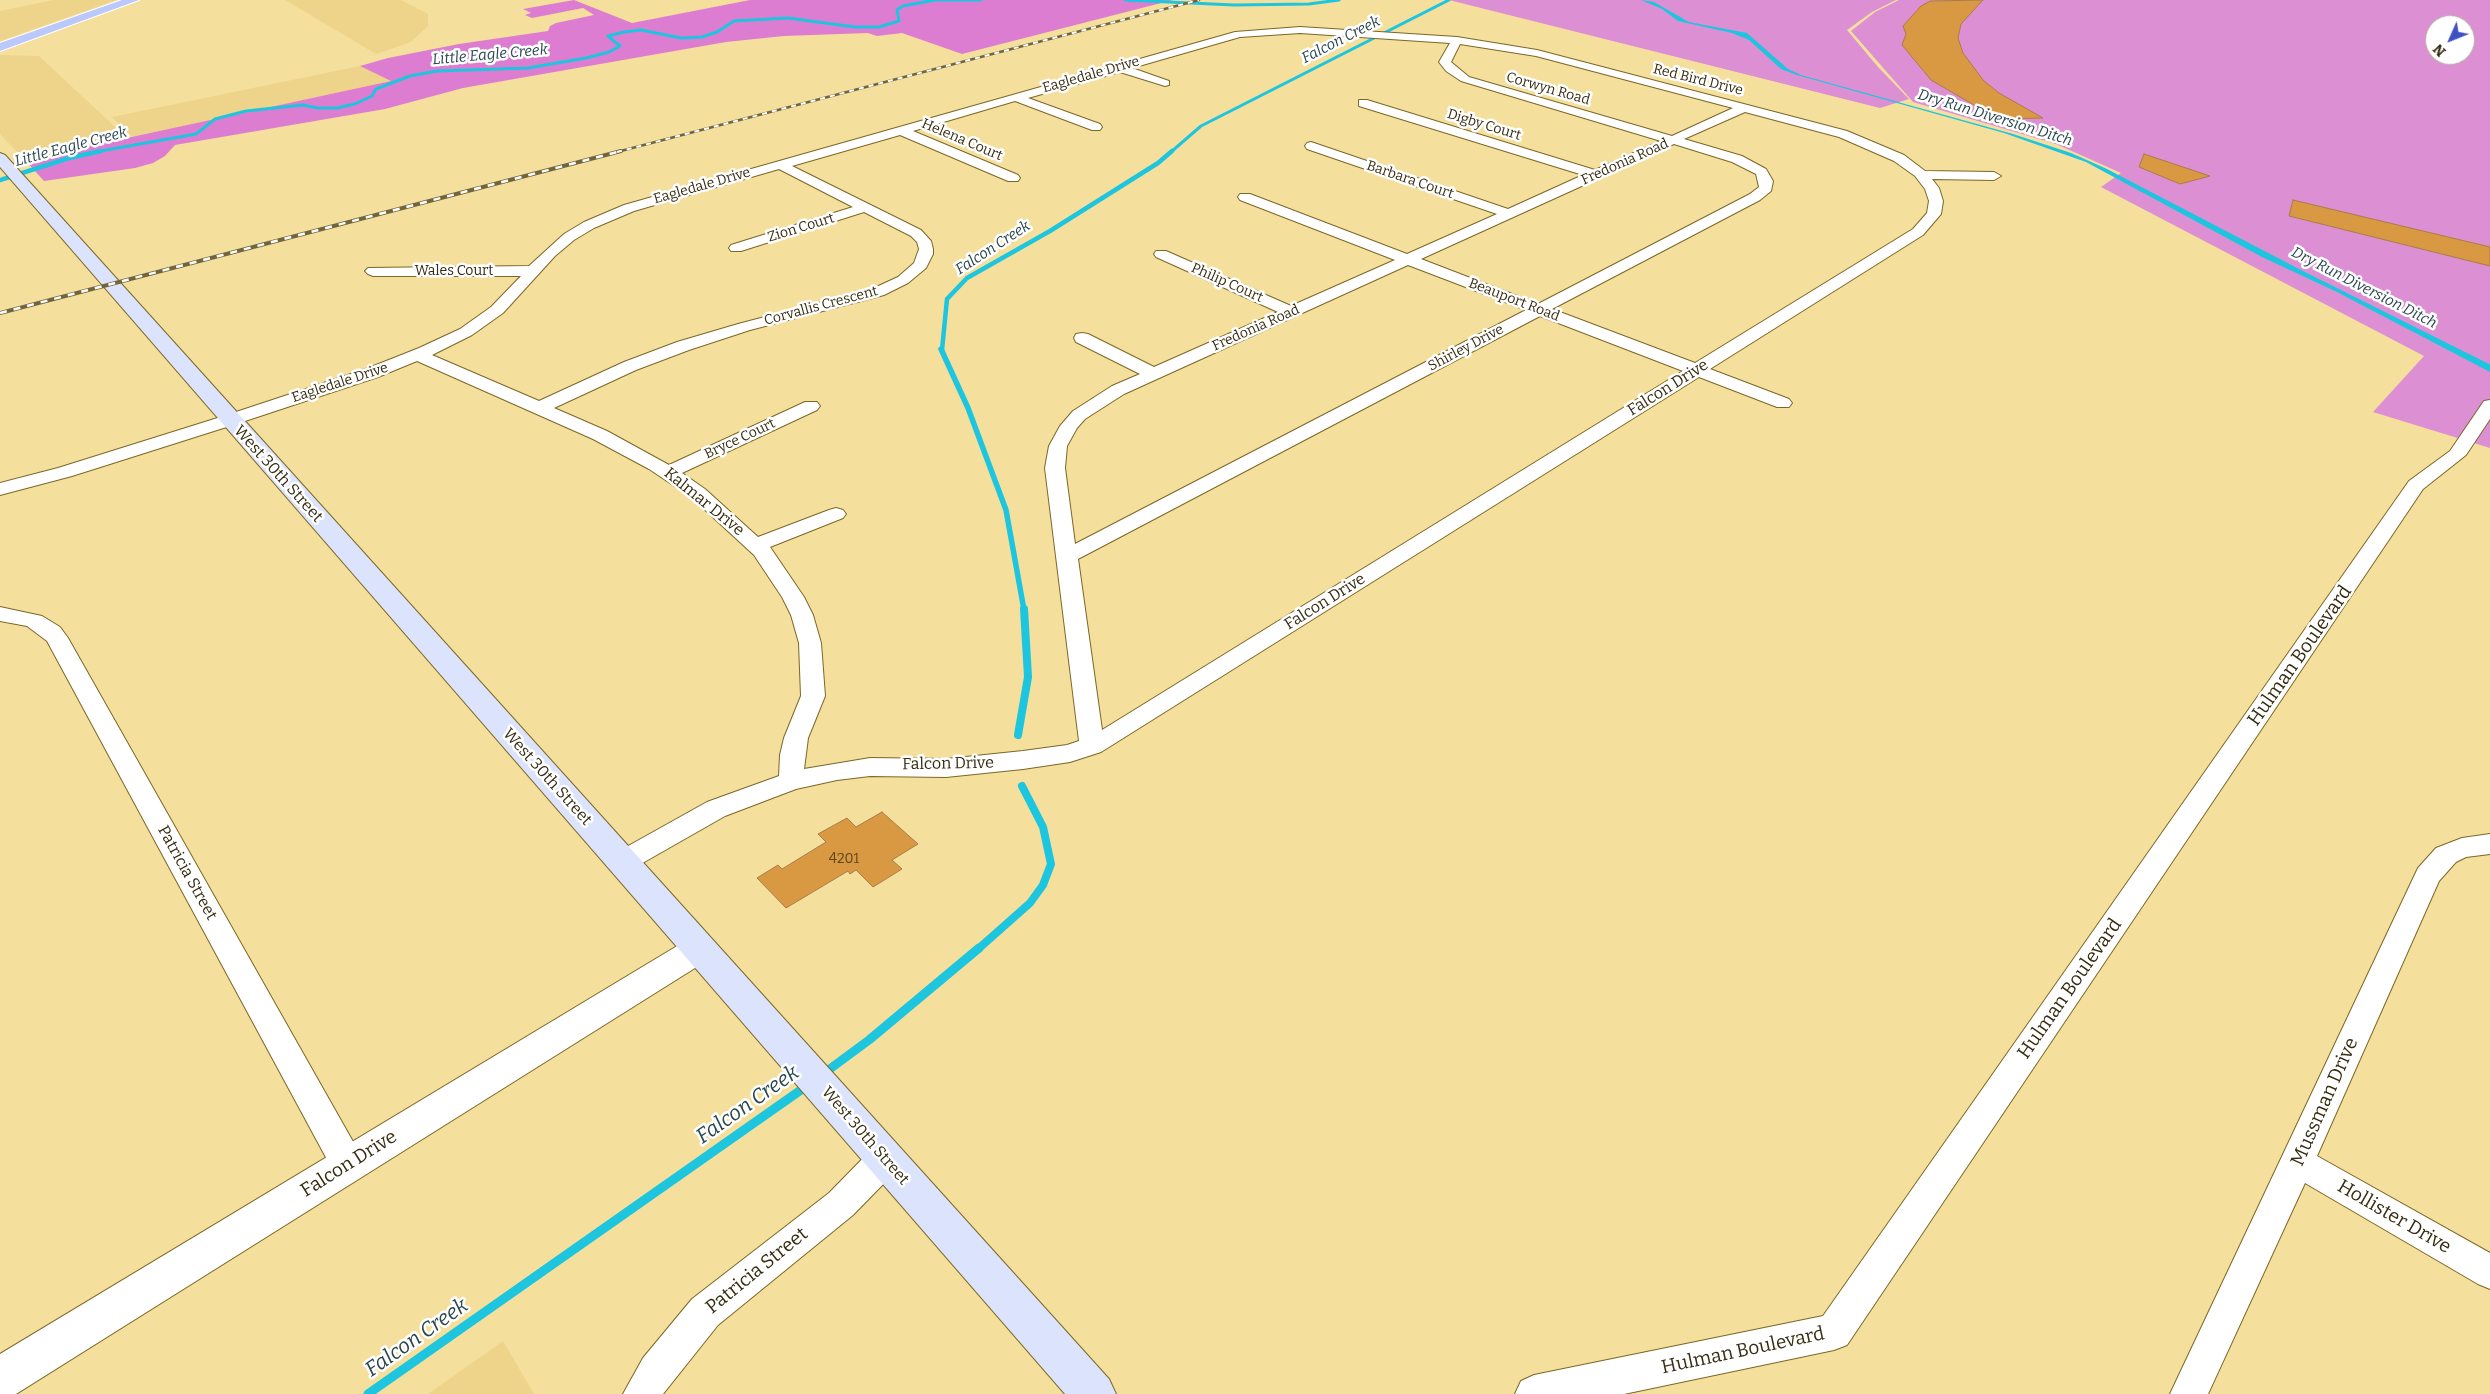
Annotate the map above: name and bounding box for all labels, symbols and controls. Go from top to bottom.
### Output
water label: Falcon Creek [1299,13,1383,67]
north arrow [2425,15,2475,65]
text: N [2430,40,2449,60]
water label: Little Eagle Creek [432,41,548,69]
street label: Eagledale Drive [1041,53,1141,97]
street label: Red Bird Drive [1651,61,1745,99]
street label: Corwyn Road [1504,69,1592,109]
water label: Dry Run Diversion Ditch [1916,86,2074,150]
street label: Digby Court [1445,106,1523,144]
street label: Helena Court [919,115,1005,165]
water label: Little Eagle Creek [13,123,129,171]
street label: Fredonia Road [1579,135,1671,189]
street label: Barbara Court [1364,157,1456,203]
street label: Eagledale Drive [652,164,752,208]
street label: Zion Court [766,210,836,246]
water label: Falcon Creek [952,217,1034,279]
water label: Dry Run Diversion Ditch [2288,244,2440,332]
street label: Philip Court [1188,260,1266,306]
street label: Wales Court [415,263,493,279]
street label: Beauport Road [1466,275,1562,325]
street label: Corvallis Crescent [762,283,880,329]
street label: Fredonia Road [1210,301,1302,355]
street label: Shirley Drive [1425,321,1507,375]
street label: Falcon Drive [1624,356,1712,420]
street label: Eagledale Drive [290,360,390,406]
street label: Bryce Court [702,415,778,463]
street label: West 30th Street [229,422,327,526]
street label: Kalmar Drive [660,464,748,540]
street label: Falcon Drive [1281,570,1369,634]
street label: Hulman Boulevard [2243,581,2357,731]
street label: West 30th Street [498,725,596,829]
street label: Falcon Drive [902,754,994,774]
street label: Patricia Street [153,822,221,924]
house number: 4201 [829,851,859,867]
street label: Hulman Boulevard [2013,914,2127,1064]
street label: Mussman Drive [2287,1034,2363,1170]
water label: Falcon Creek [692,1060,804,1150]
street label: West 30th Street [817,1083,913,1189]
street label: Falcon Drive [297,1125,401,1203]
street label: Hollister Drive [2333,1175,2455,1259]
street label: Patricia Street [701,1223,813,1319]
water label: Falcon Creek [361,1293,473,1383]
street label: Hulman Boulevard [1659,1323,1827,1379]

